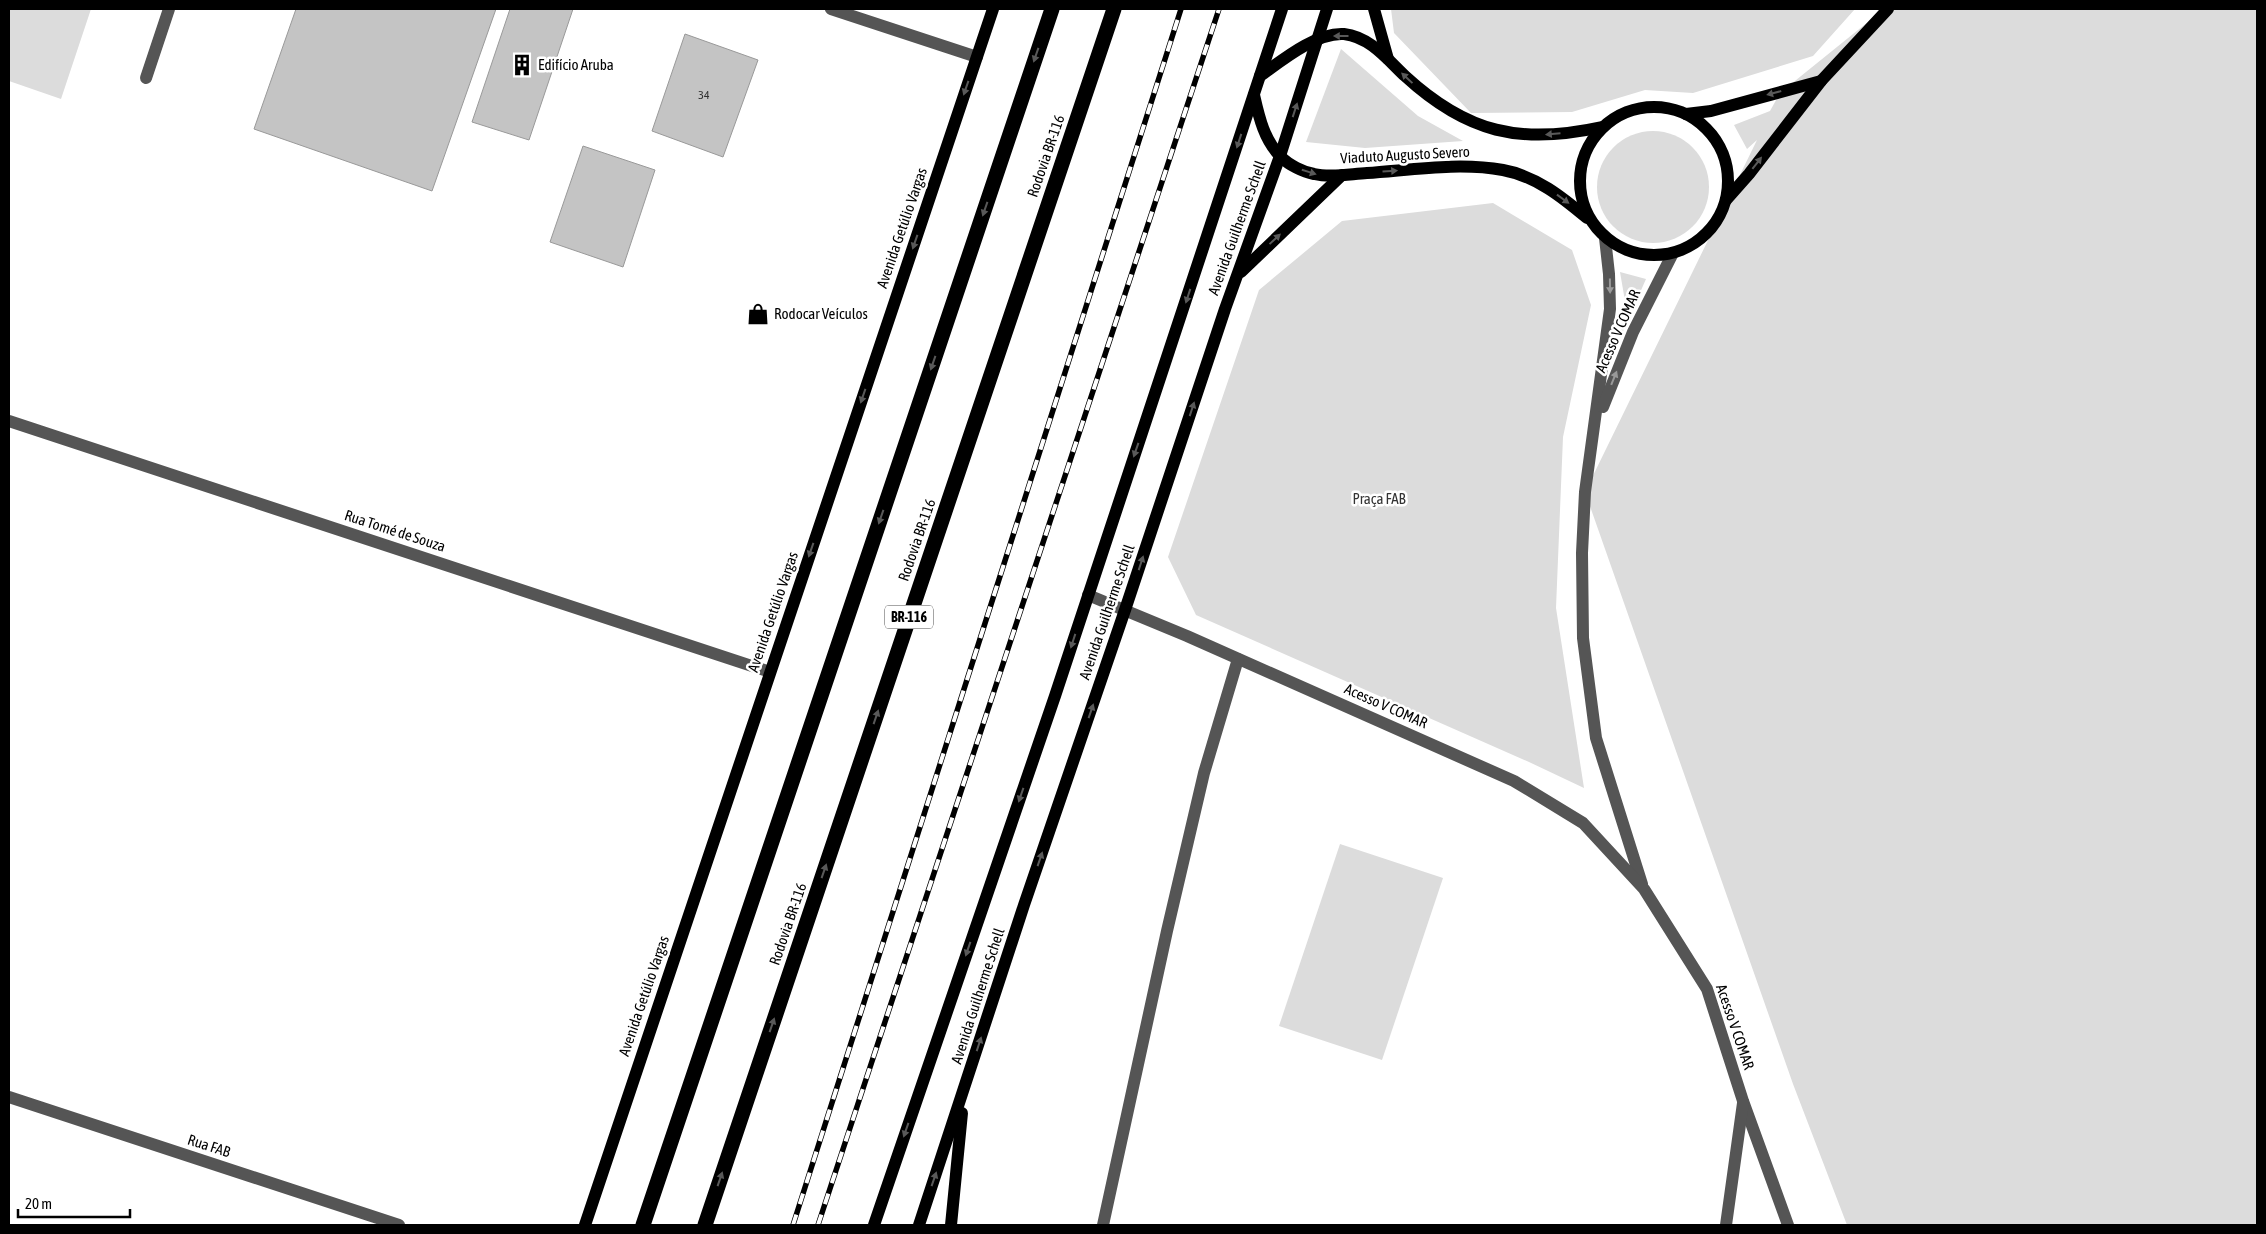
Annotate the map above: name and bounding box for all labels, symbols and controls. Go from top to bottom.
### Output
one-way arrow [1332,32,1348,40]
one-way arrow [1032,48,1040,63]
building icon: Edifício Aruba [509,52,535,78]
place label: Edifício Aruba [538,56,614,73]
one-way arrow [1401,72,1413,84]
one-way arrow [962,81,970,96]
house number: 34 [698,88,710,102]
one-way arrow [1767,89,1782,97]
one-way arrow [1292,102,1299,117]
street label: Rodovia BR-116 [1023,112,1068,199]
one-way arrow [1545,130,1561,138]
one-way arrow [1234,134,1242,149]
street label: Viaduto Augusto Severo [1340,143,1470,166]
one-way arrow [1752,157,1763,170]
street label: Avenida Guilherme Schell [1204,158,1269,297]
street label: Avenida Getúlio Vargas [873,165,930,290]
one-way arrow [1383,167,1399,175]
one-way arrow [1302,168,1317,176]
one-way arrow [1556,193,1569,204]
one-way arrow [980,202,988,217]
one-way arrow [1269,233,1281,245]
one-way arrow [910,235,918,250]
one-way arrow [1606,279,1614,295]
street label: Acesso V COMAR [1592,286,1644,375]
one-way arrow [1184,289,1192,304]
shop icon: Rodocar Veículos [745,301,771,327]
place label: Rodocar Veículos [774,305,868,322]
one-way arrow [929,356,937,371]
one-way arrow [1611,371,1619,385]
one-way arrow [859,389,866,404]
one-way arrow [1189,402,1196,417]
one-way arrow [1132,443,1140,458]
park label: Praça FAB [1352,490,1406,507]
street label: Rodovia BR-116 [894,496,939,583]
street label: Rua Tomé de Souza [343,506,448,555]
one-way arrow [877,510,885,525]
street label: Avenida Guilherme Schell [1075,542,1138,682]
one-way arrow [807,543,814,558]
street label: Avenida Getúlio Vargas [744,549,801,674]
one-way arrow [1138,556,1145,571]
road number: BR-116 [885,606,933,628]
one-way arrow [1068,634,1076,649]
street label: Acesso V COMAR [1342,680,1431,732]
one-way arrow [1088,703,1095,718]
one-way arrow [872,709,880,724]
one-way arrow [1017,788,1025,803]
one-way arrow [1037,851,1044,866]
one-way arrow [820,863,828,878]
street label: Rodovia BR-116 [765,880,810,967]
street label: Avenida Guilherme Schell [948,926,1008,1066]
street label: Avenida Getúlio Vargas [615,933,672,1058]
one-way arrow [964,941,971,956]
street label: Acesso V COMAR [1713,982,1758,1072]
one-way arrow [768,1017,776,1032]
one-way arrow [975,1036,983,1051]
one-way arrow [902,1123,910,1138]
street label: Rua FAB [186,1131,233,1160]
one-way arrow [717,1171,725,1186]
one-way arrow [931,1171,939,1186]
scale bar [18,1186,130,1218]
text: 20 m [25,1195,52,1212]

